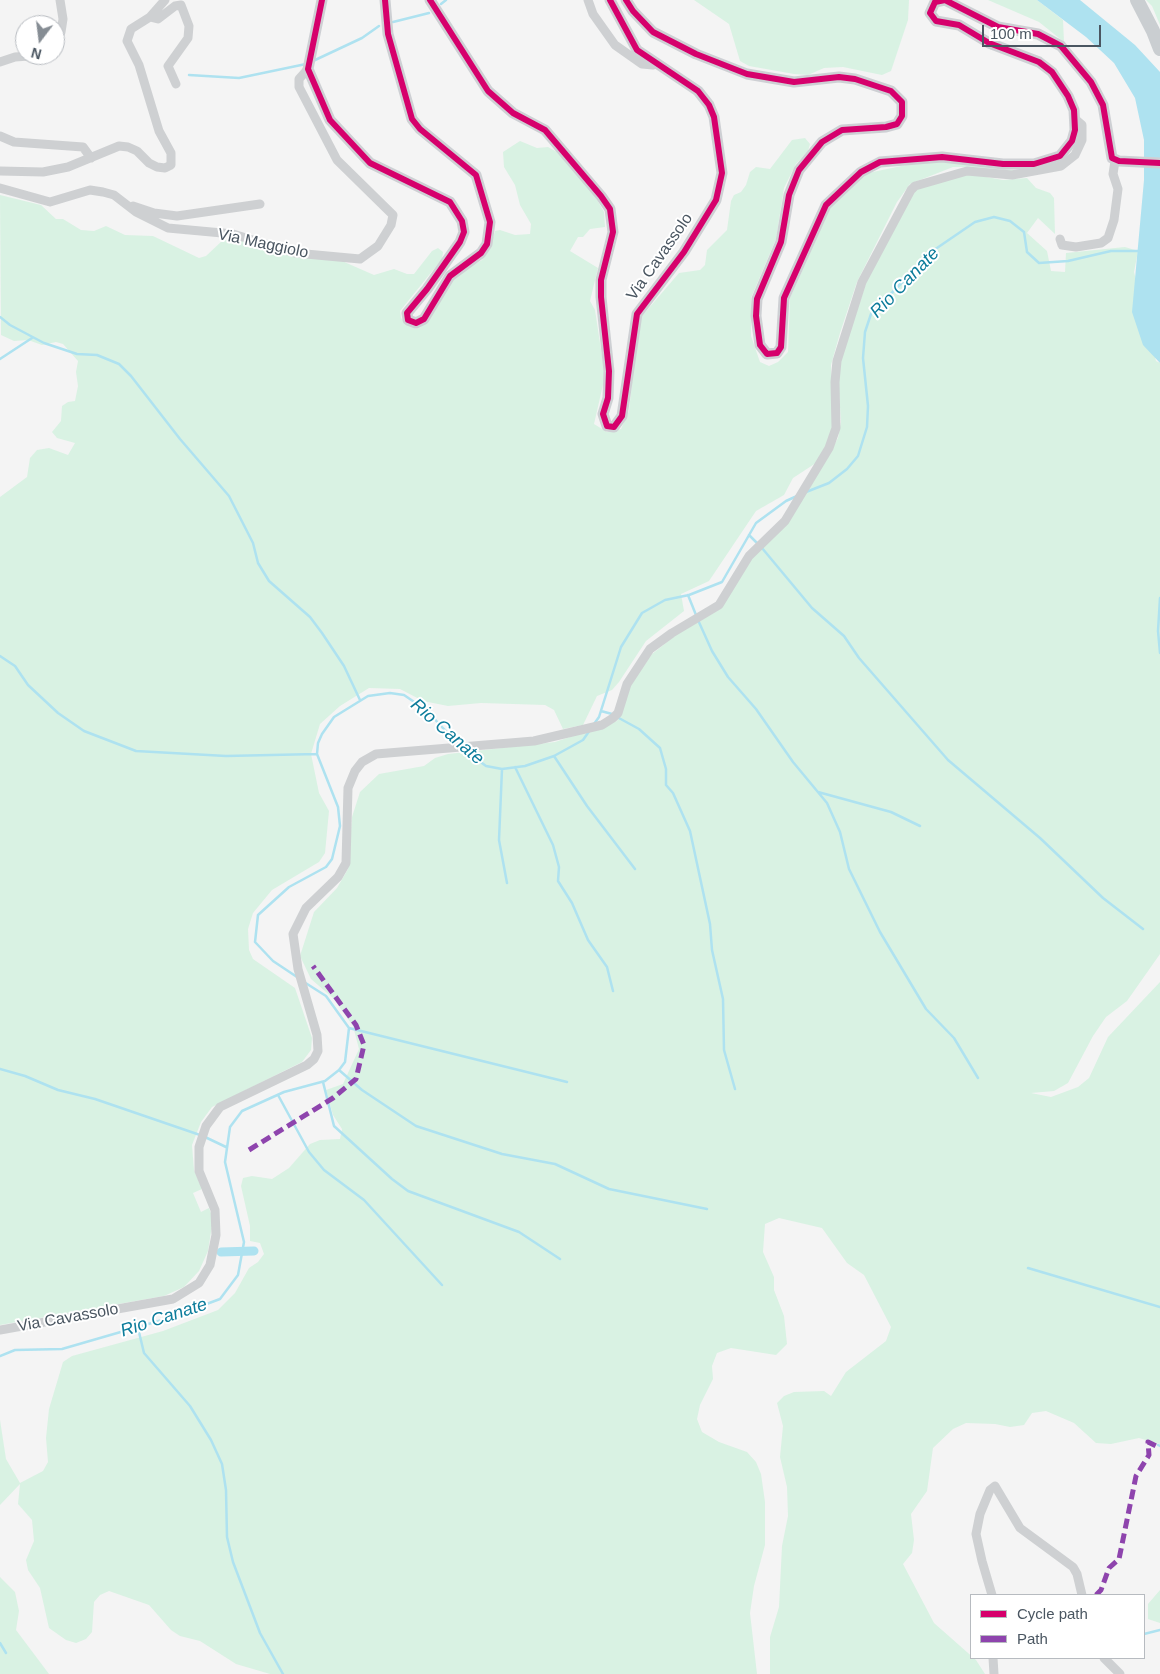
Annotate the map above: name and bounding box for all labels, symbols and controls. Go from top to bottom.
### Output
north arrow [15,15,65,65]
scale bar [985,15,1104,47]
text: 100 m [990,25,1032,42]
text: N [29,44,43,63]
street label: Via Cavassolo [623,210,697,304]
street label: Via Maggiolo [216,225,310,263]
water label: Rio Canate [866,243,944,323]
water label: Rio Canate [406,694,488,770]
water label: Rio Canate [118,1294,210,1342]
street label: Via Cavassolo [16,1300,120,1336]
legend [970,1594,1145,1659]
text: Cycle path [1017,1605,1088,1622]
text: Path [1017,1630,1048,1647]

